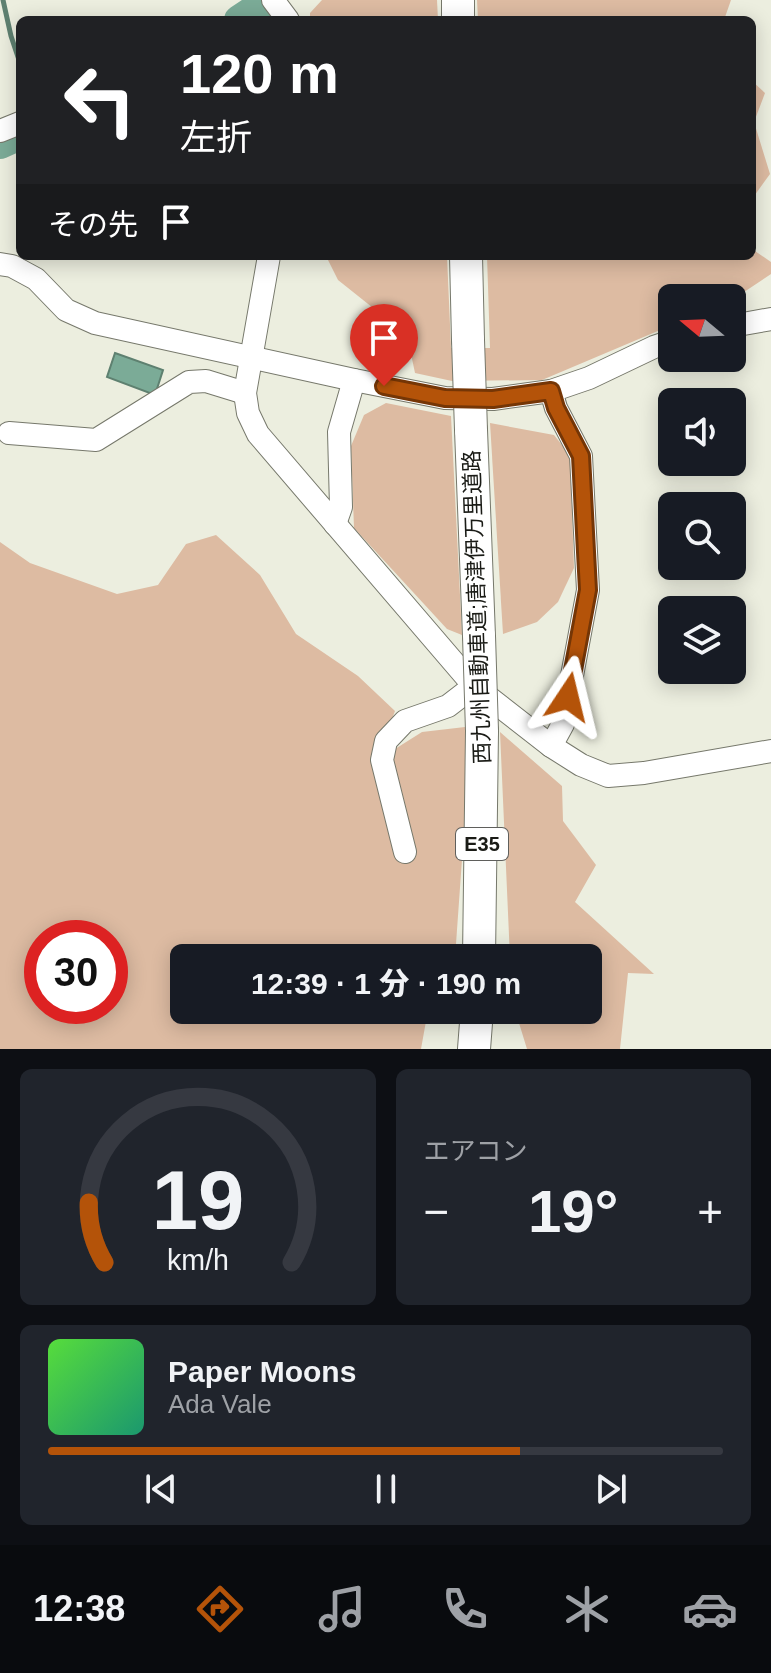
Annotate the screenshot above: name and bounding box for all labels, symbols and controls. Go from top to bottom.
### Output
text: 120 m [180,42,339,105]
icon: left [48,48,152,152]
text: 左折 [180,117,252,158]
icon: arrive [154,200,198,244]
text: その先 [48,208,138,241]
north arrow [658,284,746,372]
map controls [658,284,746,684]
pin [350,304,418,386]
icon: arrive [362,316,406,360]
button: sound [658,388,746,476]
street label: 西九州自動車道;唐津伊万里道路 [459,450,495,764]
button: search [658,492,746,580]
button: layers [658,596,746,684]
position arrow [526,655,610,739]
road number: E35 [456,828,508,860]
speed limit sign: 30 [24,920,128,1024]
text: 12:39 · 1 分 · 190 m [251,967,521,1000]
text: エアコン [424,1136,528,1166]
text: 19 [151,1154,244,1247]
text: 19° [528,1178,619,1245]
text: − [424,1187,449,1236]
text: + [697,1187,723,1236]
text: km/h [167,1244,229,1276]
text: Paper Moons [168,1355,356,1388]
text: Ada Vale [168,1389,272,1419]
icon: previous [139,1467,183,1511]
icon: pause [364,1467,408,1511]
icon: next [589,1467,633,1511]
icon: directions [192,1581,248,1637]
icon: music [314,1581,370,1637]
icon: phone [437,1581,493,1637]
icon: climate [559,1581,615,1637]
icon: car [682,1581,738,1637]
text: 12:38 [33,1588,125,1629]

